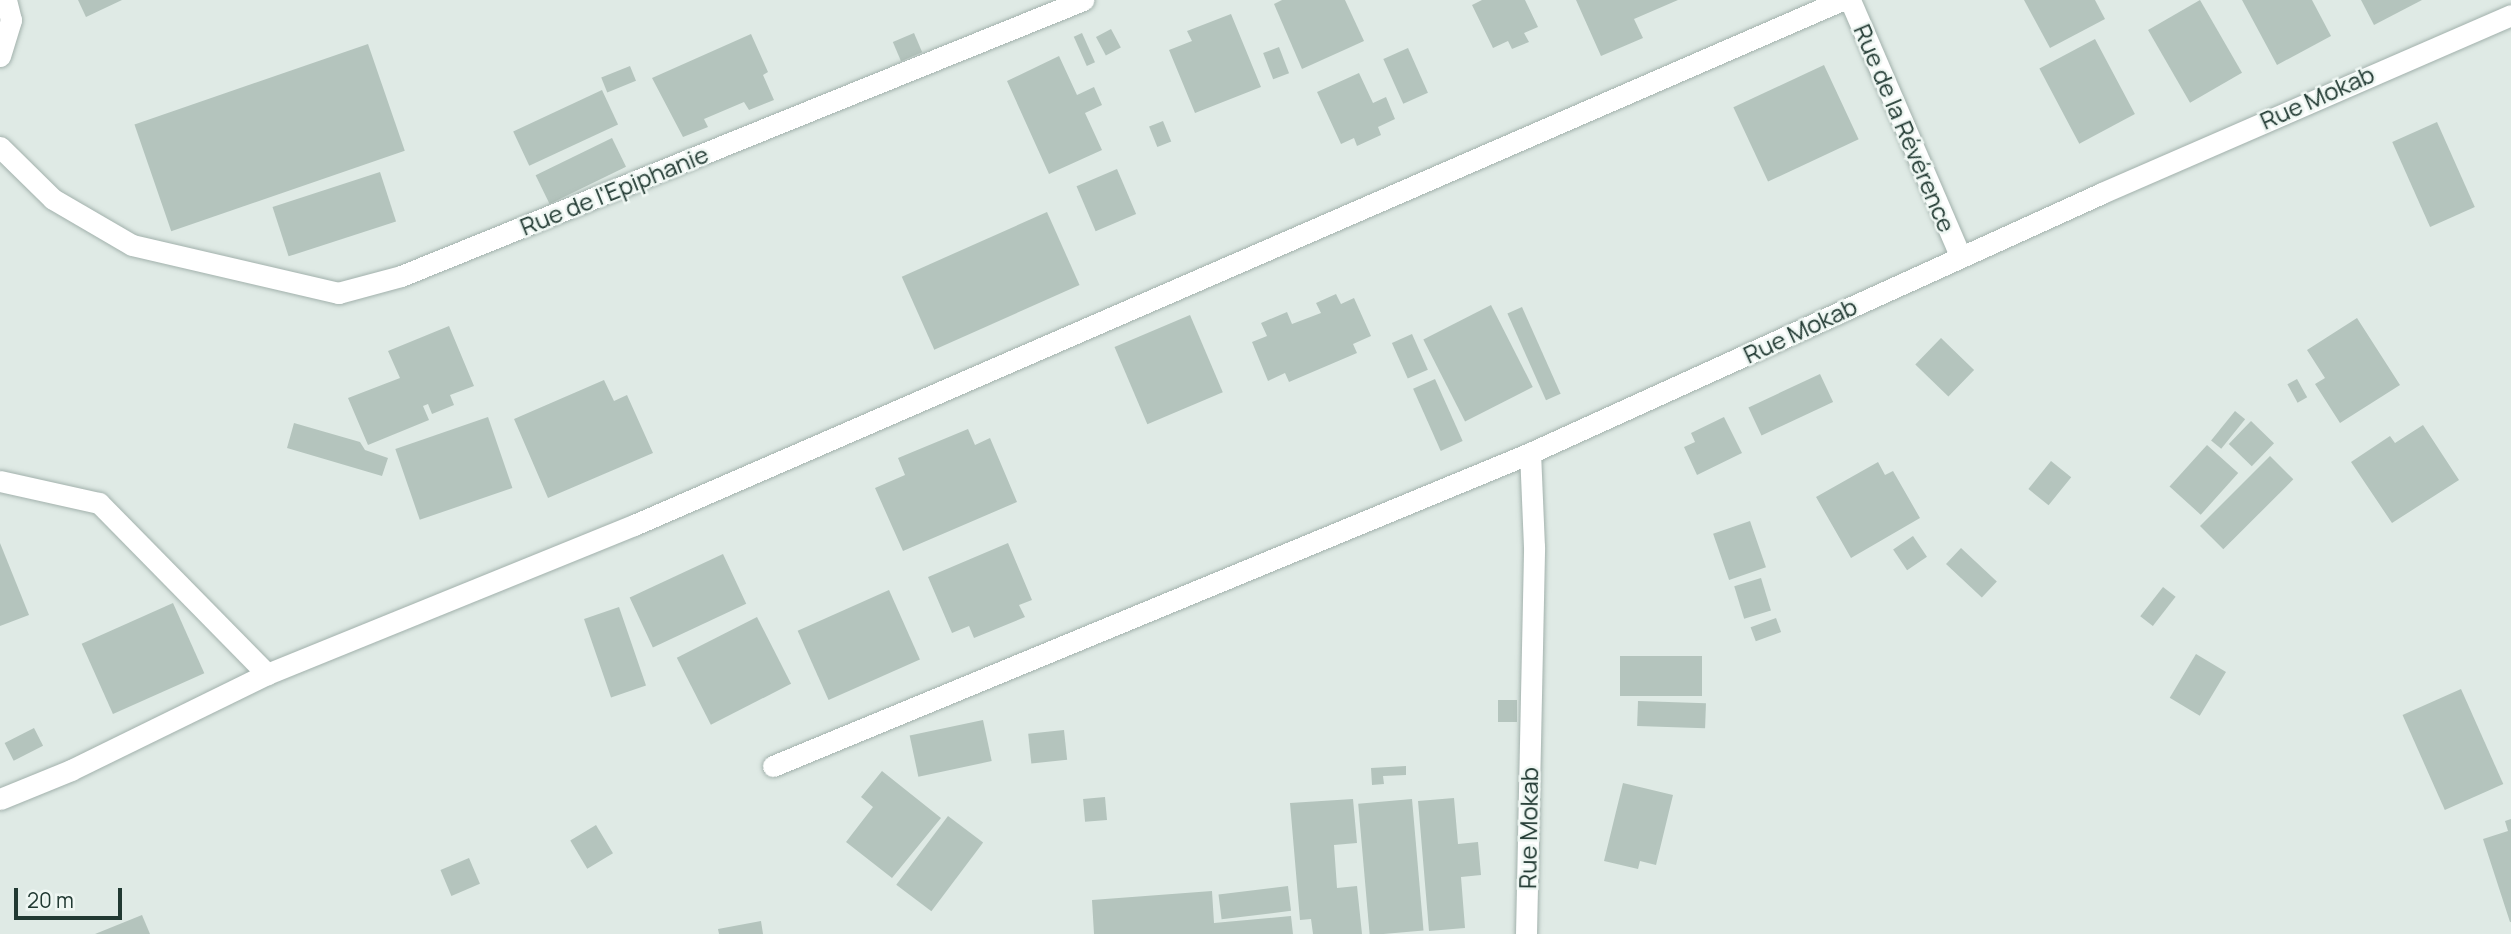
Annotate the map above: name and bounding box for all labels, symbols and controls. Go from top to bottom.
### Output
street label: Rue de la Révérence [1848,20,1962,236]
street label: Rue Mokab [2255,59,2379,135]
street label: Rue de l'Epiphanie [516,139,712,241]
street label: Rue Mokab [1739,291,1861,369]
street label: Rue Mokab [1513,767,1543,889]
scale bar [18,874,126,918]
text: 20 m [27,886,74,914]

